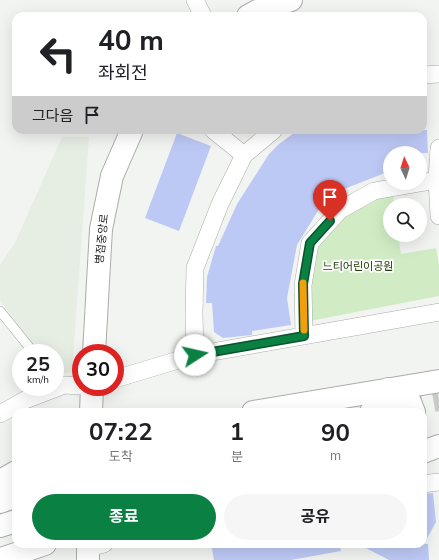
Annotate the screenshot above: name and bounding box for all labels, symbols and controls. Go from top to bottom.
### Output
text: 40 m [98,22,164,60]
icon: left [32,28,84,80]
text: 좌회전 [98,61,148,85]
icon: arrive [81,104,103,126]
text: 그다음 [32,106,73,126]
north arrow [383,146,427,190]
map controls [383,146,427,242]
pin [313,180,347,221]
icon: arrive [319,186,341,208]
button: search [383,198,427,242]
street label: 병점중앙로 [92,213,112,265]
park label: 느티어린이공원 [323,259,393,274]
position arrow [174,334,216,376]
speed limit sign: 30 [72,344,124,396]
text: 25 [26,351,50,378]
text: km/h [27,373,49,387]
text: 07:22 [89,416,153,448]
text: 1 [230,416,244,448]
text: 90 [321,417,350,449]
text: m [330,447,341,465]
text: 도착 [109,448,133,466]
text: 분 [231,448,243,466]
button: 종료 [32,494,216,540]
button: 공유 [224,494,407,540]

